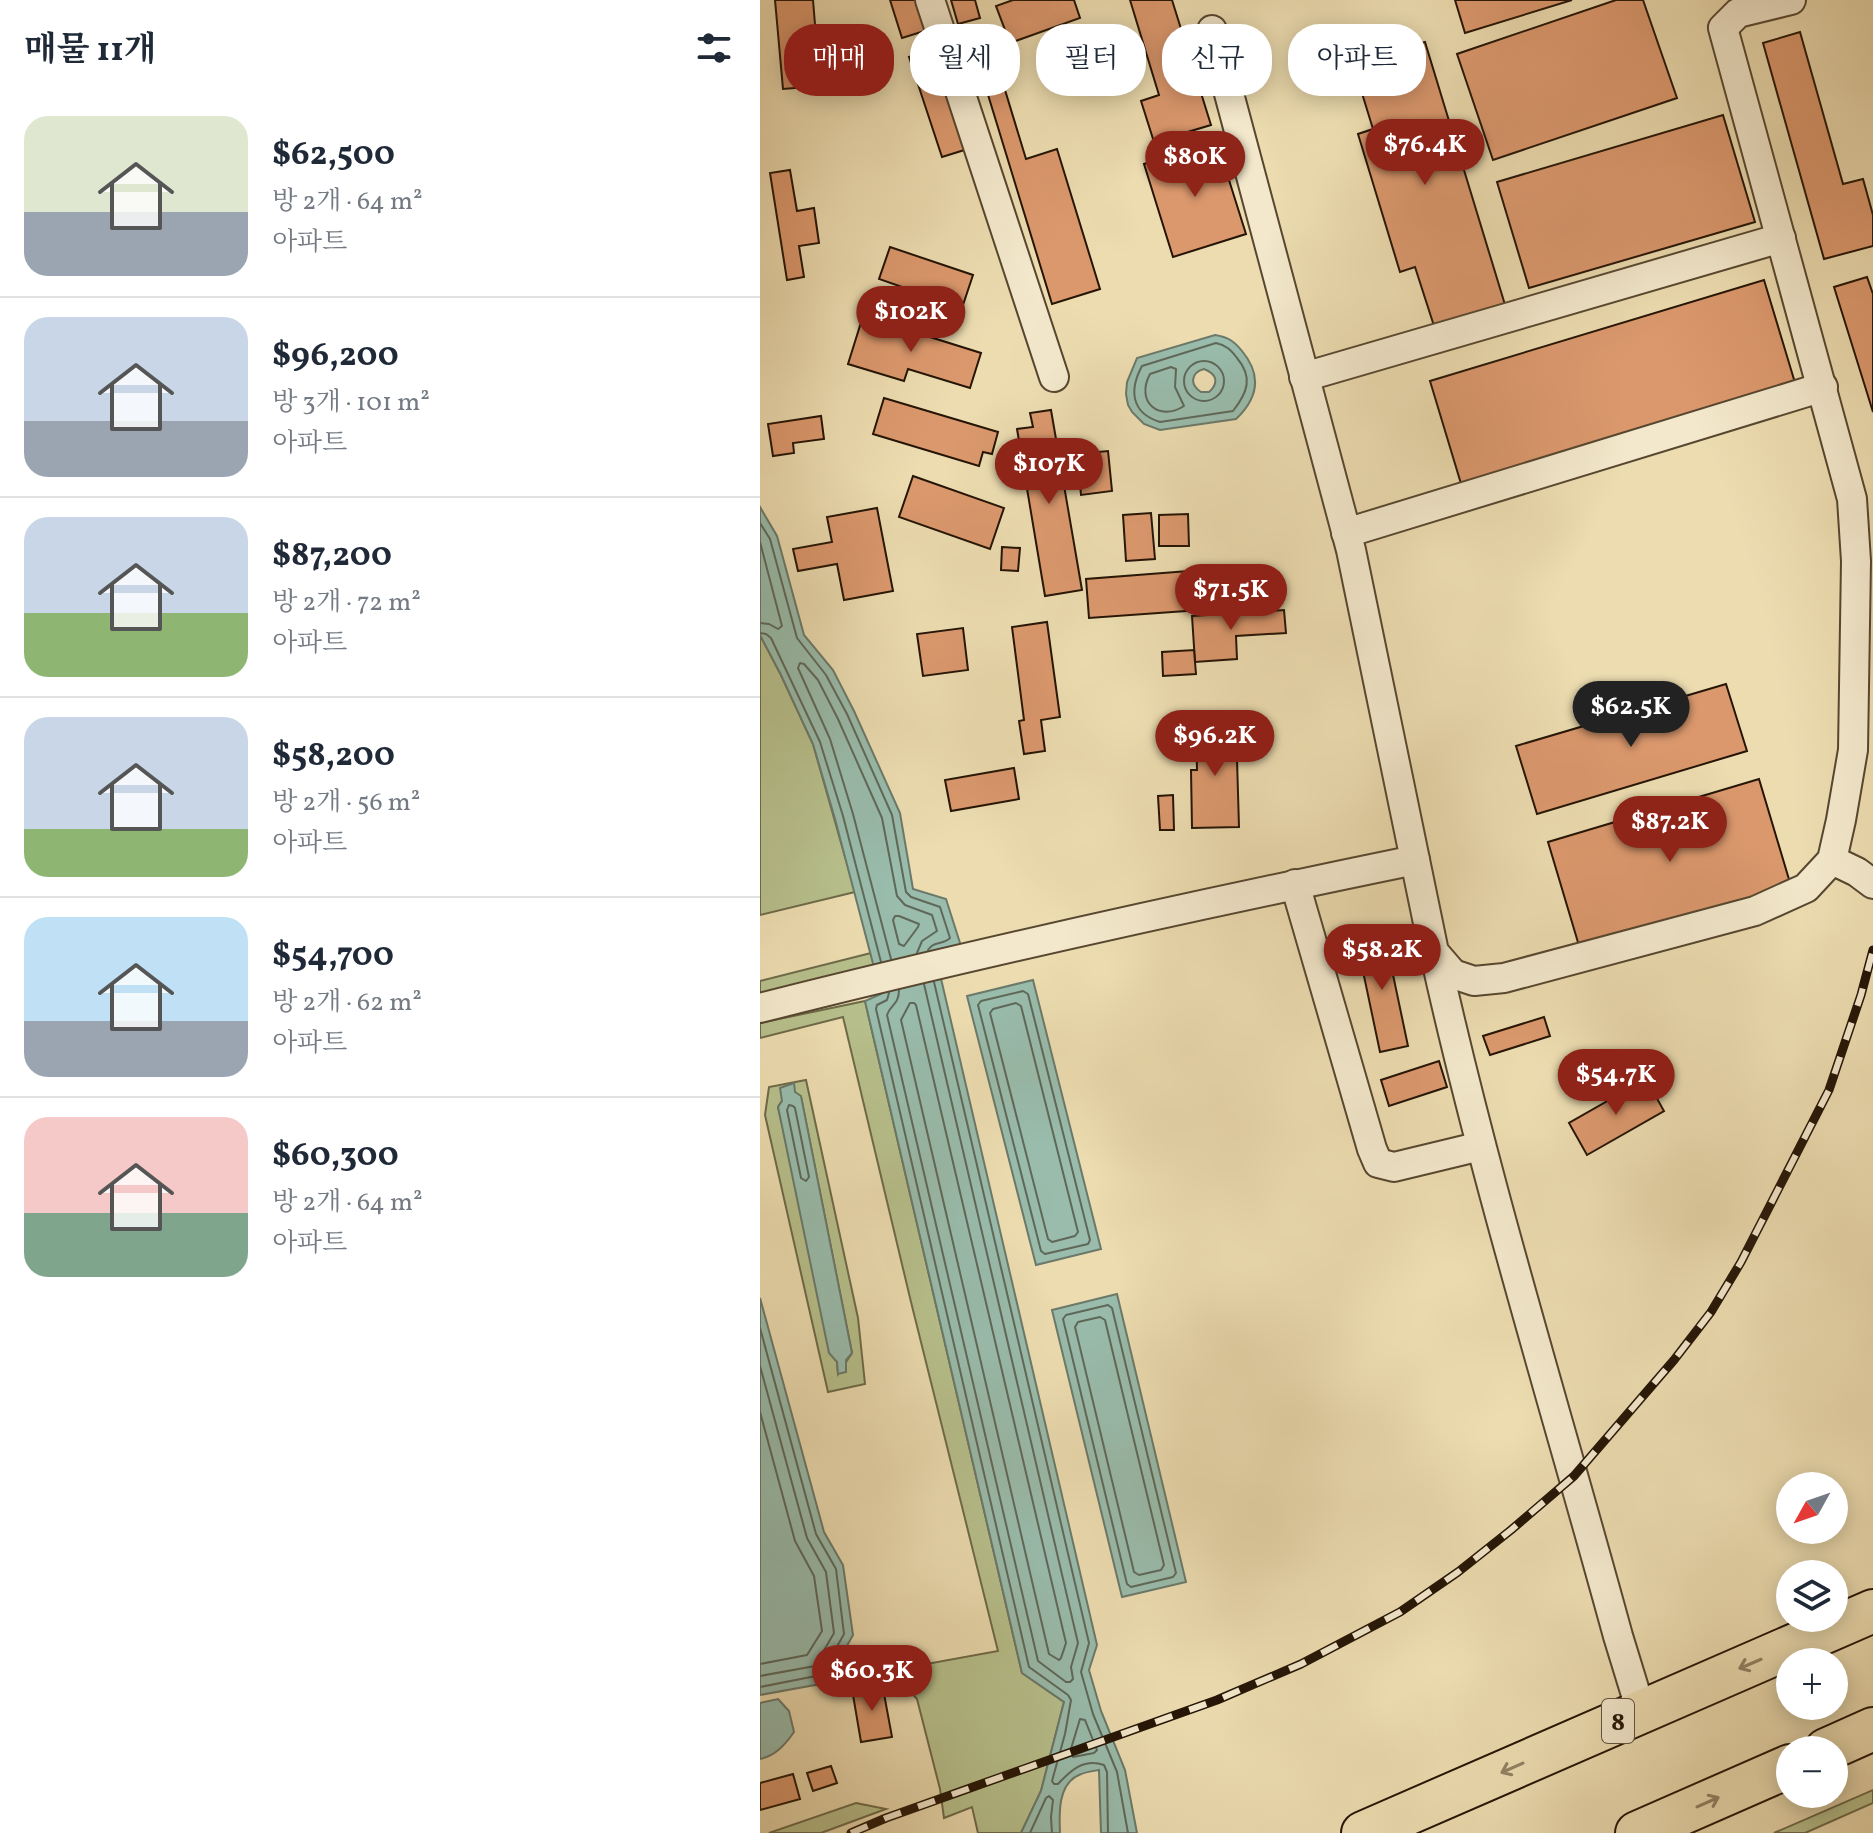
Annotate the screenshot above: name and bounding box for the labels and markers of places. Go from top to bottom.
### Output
pin: $76.4K [1360,119,1490,187]
pin: $80K [1148,131,1242,199]
pin: $102K [855,286,967,354]
pin: $107K [993,438,1105,506]
pin: $71.5K [1166,564,1296,632]
pin: $62.5K [1566,681,1696,749]
pin: $96.2K [1150,710,1280,778]
pin: $87.2K [1605,796,1735,864]
pin: $58.2K [1317,924,1447,992]
pin: $54.7K [1551,1049,1681,1117]
pin: $60.3K [807,1645,937,1713]

